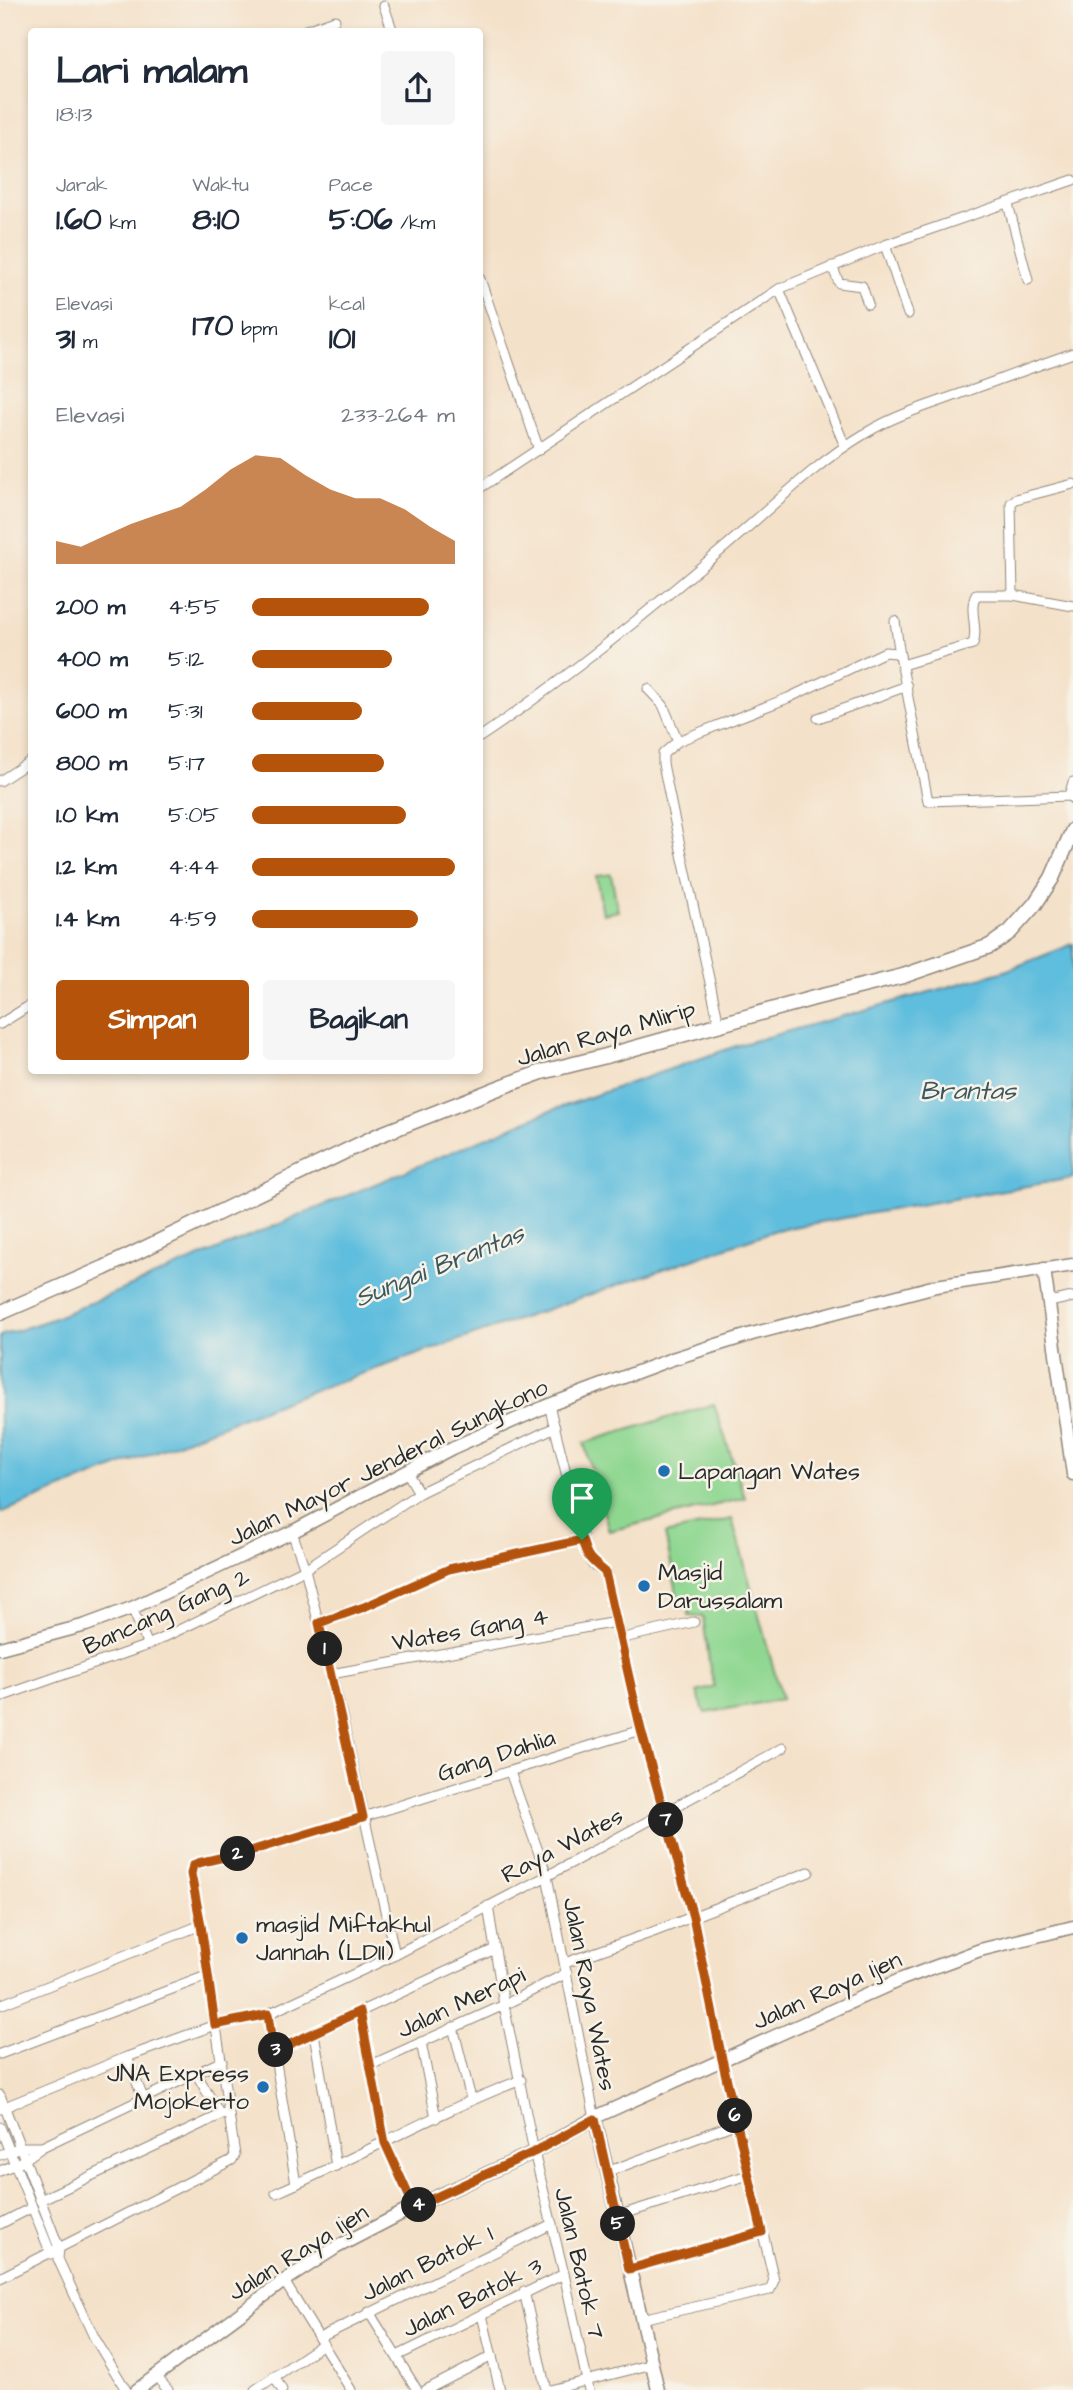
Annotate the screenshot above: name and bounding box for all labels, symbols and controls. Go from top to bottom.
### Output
text: Lari malam [56,46,247,98]
button: share [381,51,455,125]
text: 18:13 [56,98,92,130]
text: Jarak [56,172,108,199]
text: Waktu [192,172,249,199]
text: Pace [329,172,373,199]
text: 1.60 [56,199,102,241]
text: 8:10 [192,199,240,241]
text: 5:06 [329,199,393,241]
text: km [102,210,136,237]
text: /km [393,210,435,237]
text: Elevasi [56,291,112,318]
text: kcal [329,291,365,318]
text: 170 [192,305,234,347]
text: bpm [234,316,277,343]
text: 31 [56,318,75,360]
text: 101 [329,318,355,360]
text: m [75,329,98,356]
text: Elevasi [56,399,124,431]
text: 233–264 m [341,399,455,431]
text: 200 m [56,591,125,623]
text: 4:55 [168,591,220,623]
text: 400 m [56,643,128,675]
text: 5:12 [168,643,204,675]
text: 600 m [56,695,127,727]
text: 5:31 [168,695,203,727]
text: 800 m [56,747,127,779]
text: 5:17 [168,747,205,779]
text: 1.0 km [56,799,118,831]
text: 5:05 [168,799,219,831]
text: 1.2 km [56,851,117,883]
text: 4:44 [168,851,219,883]
text: 1.4 km [56,903,119,935]
text: 4:59 [168,903,217,935]
button: Simpan [56,980,249,1060]
button: Bagikan [263,980,455,1060]
street label: Jalan Raya Mlirip [513,992,700,1077]
water label: Brantas [920,1073,1018,1109]
water label: Sungai Brantas [349,1215,532,1317]
street label: Jalan Mayor Jenderal Sungkono [223,1370,555,1556]
place label: Lapangan Wates [678,1455,860,1490]
marker: Lapangan Wates [656,1463,672,1479]
pin [552,1468,612,1540]
icon: arrive [563,1479,601,1517]
place label: Masjid Darussalam [658,1556,782,1618]
street label: Bancang Gang 2 [78,1560,256,1665]
marker: Masjid Darussalam [636,1578,652,1594]
street label: Wates Gang 4 [389,1600,551,1661]
pin: 1 [308,1632,342,1666]
text: 1 [323,1635,326,1662]
street label: Gang Dahlia [433,1721,560,1792]
street label: Raya Wates [495,1799,630,1893]
pin: 7 [648,1802,684,1838]
text: 7 [660,1806,671,1833]
pin: 2 [220,1836,256,1871]
text: 2 [232,1840,243,1867]
street label: Jalan Raya Wates [553,1895,624,2094]
place label: masjid Miftakhul Jannah (LDII) [256,1908,431,1970]
marker: masjid Miftakhul Jannah (LDII) [234,1930,250,1946]
street label: Jalan Raya Ijen [748,1943,908,2040]
street label: Jalan Merapi [392,1958,531,2047]
pin: 3 [258,2032,294,2068]
text: 3 [271,2036,280,2063]
place label: JNA Express Mojokerto [107,2057,249,2119]
marker: JNA Express Mojokerto [255,2079,271,2095]
pin: 6 [718,2098,752,2134]
text: 6 [729,2102,740,2129]
street label: Jalan Batok 7 [545,2184,613,2342]
pin: 4 [402,2188,436,2222]
text: 4 [412,2191,425,2218]
street label: Jalan Raya Ijen [222,2196,376,2310]
pin: 5 [600,2206,636,2242]
text: 5 [611,2210,624,2237]
street label: Jalan Batok 1 [356,2217,499,2310]
street label: Jalan Batok 3 [397,2249,548,2346]

